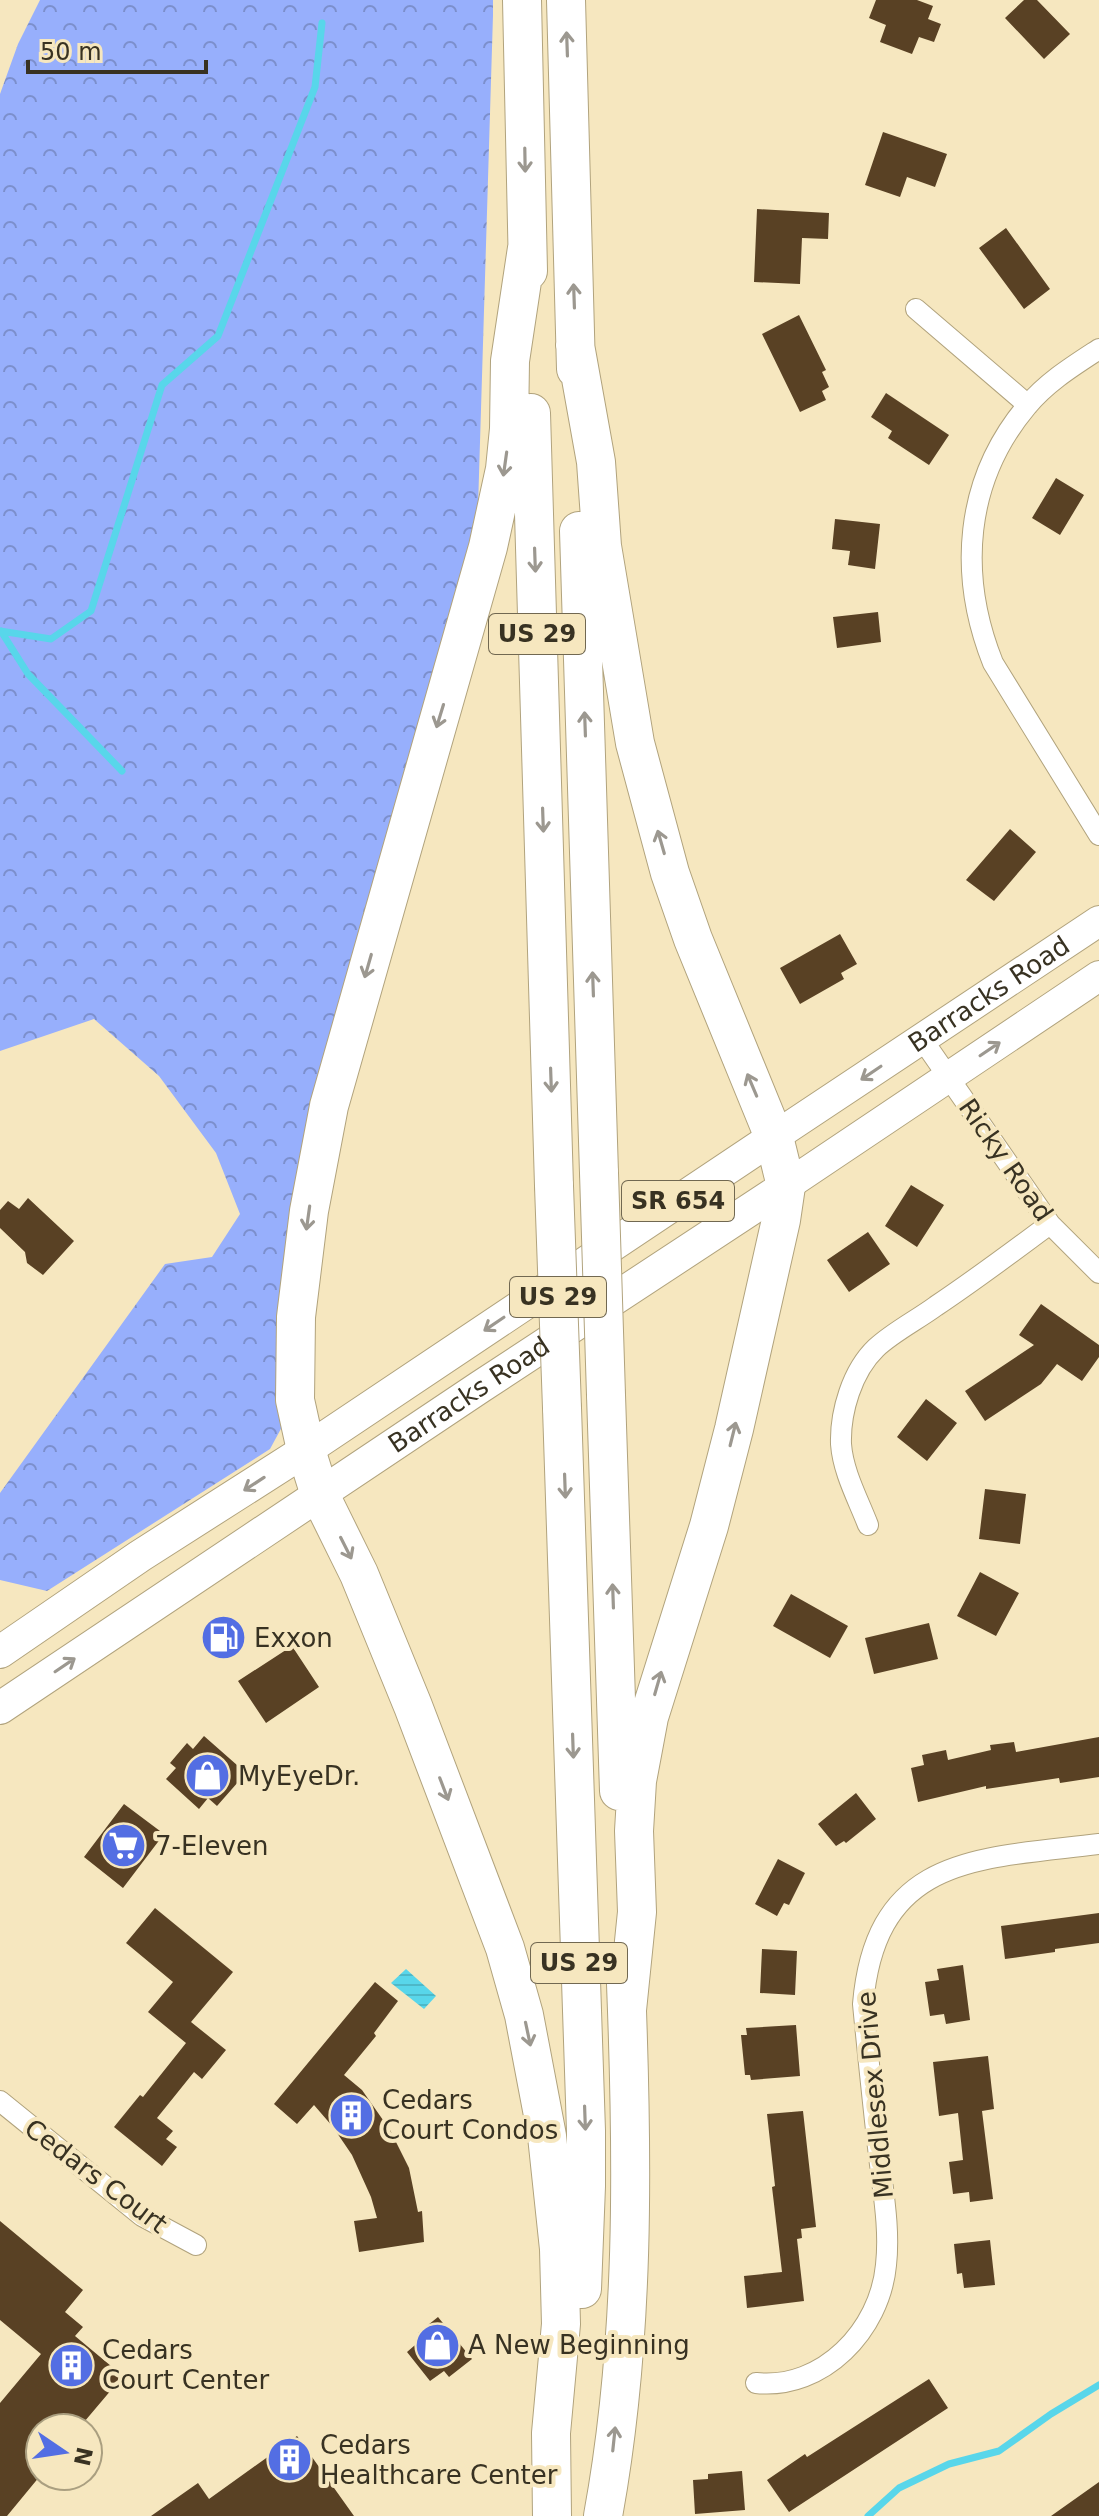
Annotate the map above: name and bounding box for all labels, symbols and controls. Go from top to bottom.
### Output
scale bar [28,24,206,74]
one-way arrow [559,31,575,58]
text: 50 m [40,38,102,66]
one-way arrow [517,146,533,173]
one-way arrow [566,283,582,310]
one-way arrow [497,451,512,476]
one-way arrow [527,546,543,573]
road number: US 29 [489,614,585,654]
one-way arrow [432,702,447,728]
one-way arrow [577,711,592,738]
one-way arrow [535,806,551,833]
one-way arrow [653,829,668,855]
street label: Barracks Road [903,930,1075,1058]
one-way arrow [360,952,375,978]
one-way arrow [585,971,600,998]
one-way arrow [979,1041,1001,1057]
one-way arrow [860,1065,883,1081]
one-way arrow [544,1066,559,1093]
one-way arrow [743,1074,758,1098]
street label: Ricky Road [953,1093,1059,1227]
road number: SR 654 [622,1181,734,1221]
one-way arrow [301,1205,316,1231]
road number: US 29 [510,1277,606,1317]
one-way arrow [484,1316,506,1333]
street label: Barracks Road [383,1330,555,1459]
one-way arrow [726,1422,741,1448]
one-way arrow [557,1472,573,1499]
one-way arrow [243,1476,266,1492]
one-way arrow [338,1536,354,1560]
one-way arrow [605,1583,620,1610]
fuel station icon: Exxon [199,1614,247,1662]
place label: Exxon [254,1623,333,1653]
one-way arrow [53,1657,76,1673]
one-way arrow [651,1671,666,1697]
one-way arrow [565,1732,580,1759]
shop icon: MyEyeDr. [183,1752,231,1800]
place label: MyEyeDr. [238,1761,360,1791]
one-way arrow [438,1776,452,1801]
supermarket icon: 7-Eleven [100,1822,148,1870]
place label: 7-Eleven [155,1831,268,1861]
road number: US 29 [531,1943,627,1983]
street label: Middlesex Drive [851,1990,899,2200]
one-way arrow [521,2021,536,2047]
place label: Cedars Court Condos [382,2085,558,2145]
building icon: Cedars Court Condos [327,2091,375,2139]
one-way arrow [578,2104,593,2131]
street label: Cedars Court [19,2113,173,2239]
shop icon: A New Beginning [413,2321,461,2369]
place label: A New Beginning [468,2330,690,2360]
place label: Cedars Court Center [102,2335,270,2395]
building icon: Cedars Court Center [47,2341,95,2389]
north arrow [24,2412,104,2492]
one-way arrow [606,2426,621,2453]
place label: Cedars Healthcare Center [320,2430,558,2490]
building icon: Cedars Healthcare Center [265,2436,313,2484]
text: N [69,2445,97,2468]

